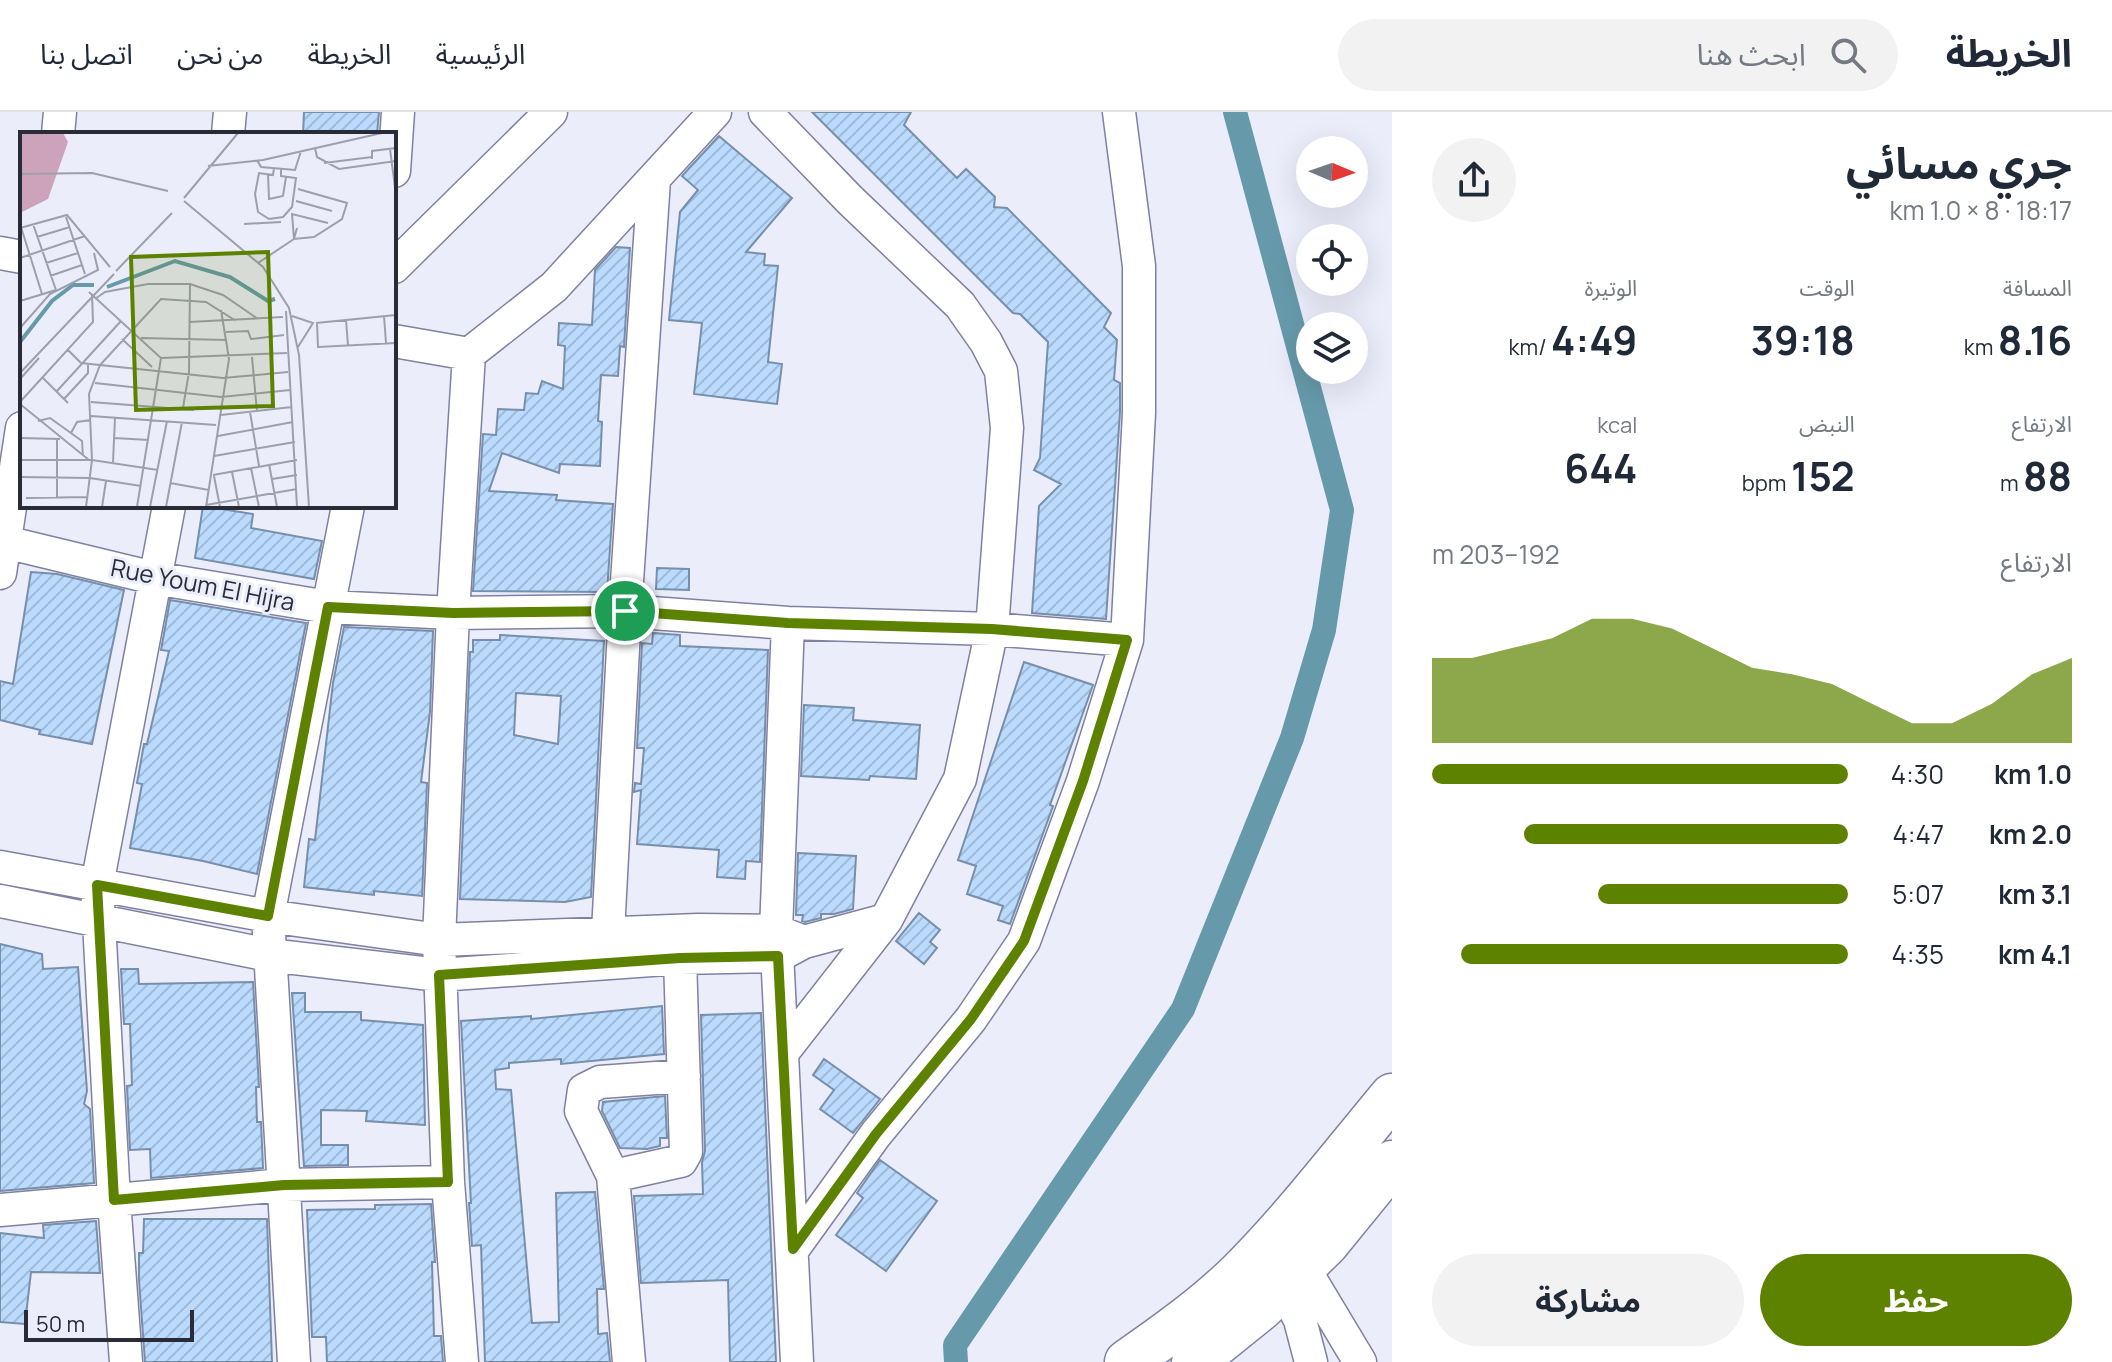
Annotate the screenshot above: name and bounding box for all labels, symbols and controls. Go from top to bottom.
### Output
search box [1338,19,1898,91]
text: الخريطة [1946,26,2072,78]
text: ابحث هنا [1696,33,1806,74]
icon: search [1826,33,1870,77]
text: اتصل بنا [40,34,133,72]
text: من نحن [177,34,264,72]
text: الخريطة [308,34,391,72]
text: الرئيسية [435,34,525,72]
inset map [20,132,396,508]
text: جري مسائي [1846,132,2072,192]
north arrow [1296,136,1368,208]
map controls [1296,136,1368,384]
button: share [1432,138,1516,222]
text: 18:17 · 8 × 1.0 km [1890,192,2072,228]
button: locate [1296,224,1368,296]
text: الوتيرة [1584,273,1637,303]
text: الوقت [1799,273,1855,303]
text: المسافة [2003,273,2072,303]
button: layers [1296,312,1368,384]
text: 4:49 [1551,312,1637,367]
text: 39:18 [1751,312,1855,367]
text: 8.16 [1998,312,2072,367]
text: /km [1509,332,1551,362]
text: km [1964,332,1998,362]
text: النبض [1799,409,1855,439]
text: الارتفاع [2012,409,2072,439]
text: kcal [1597,410,1637,440]
text: 644 [1564,440,1637,495]
text: 152 [1791,448,1855,503]
text: 88 [2023,448,2072,503]
text: bpm [1742,468,1791,498]
text: m [2000,468,2023,498]
text: 192–203 m [1432,536,1559,572]
text: الارتفاع [2001,544,2072,580]
street label: Rue Youm El Hijra [108,550,298,618]
pin [591,577,659,645]
icon: arrive [603,589,647,633]
text: 4:30 [1891,756,1944,792]
text: 1.0 km [1994,756,2072,792]
text: 4:47 [1893,816,1944,852]
text: 2.0 km [1989,816,2072,852]
text: 5:07 [1892,876,1944,912]
text: 3.1 km [1998,876,2072,912]
text: 4:35 [1892,936,1944,972]
text: 4.1 km [1998,936,2072,972]
button: مشاركة [1432,1254,1744,1346]
button: حفظ [1760,1254,2072,1346]
scale bar [24,1306,194,1342]
text: 50 m [36,1309,85,1339]

